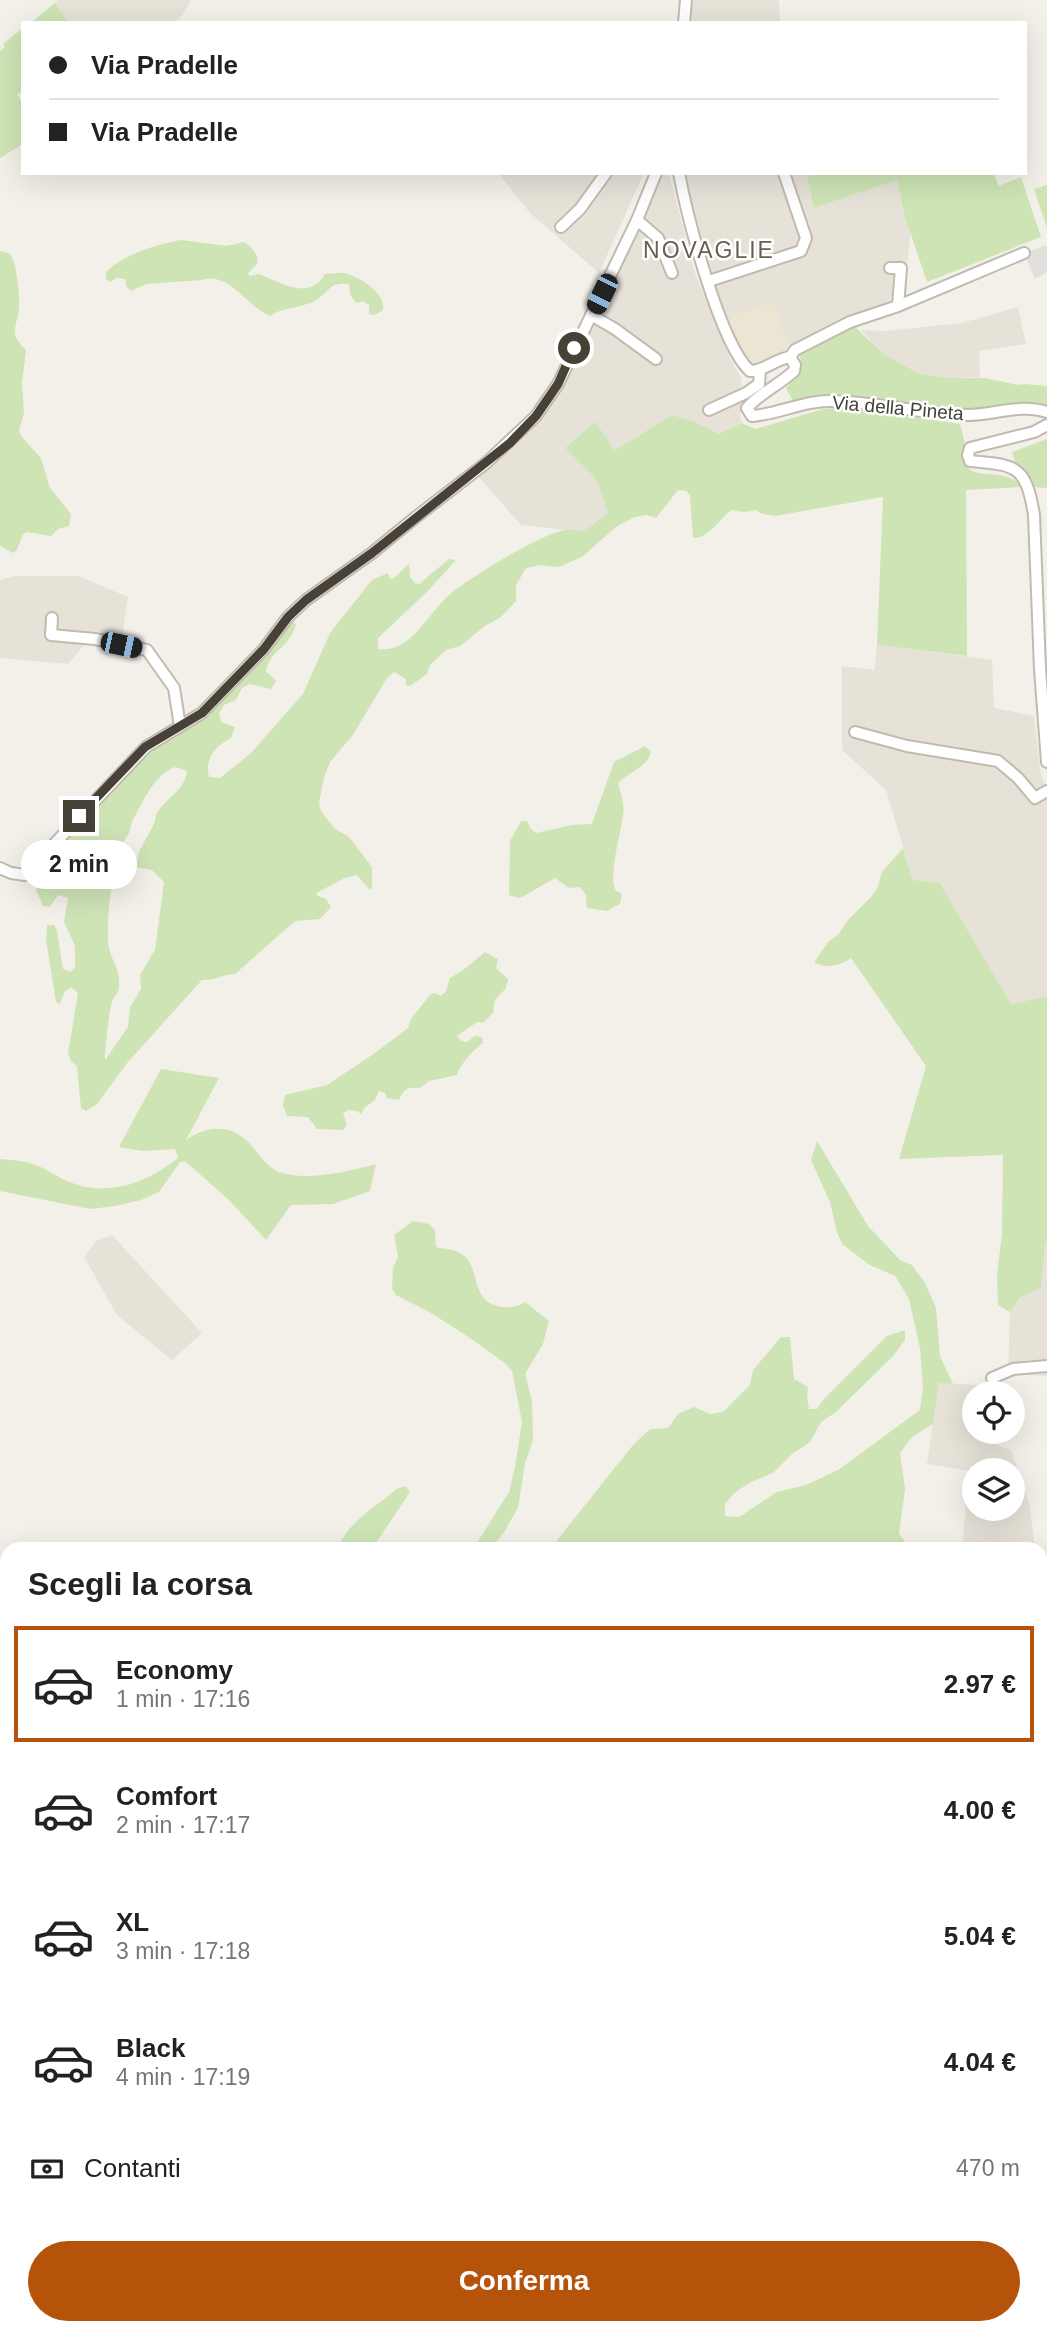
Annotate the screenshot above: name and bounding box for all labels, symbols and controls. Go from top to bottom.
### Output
text: Via Pradelle [91,50,238,80]
text: Via Pradelle [91,117,238,147]
district label: NOVAGLIE [643,237,775,263]
car [584,271,621,317]
route start [558,332,590,364]
street label: Via della Pineta [831,392,965,424]
car [99,630,144,660]
route end [63,800,95,832]
callout: 2 min [21,840,137,890]
text: 2 min [49,851,109,877]
map controls [962,1381,1025,1521]
button: locate [962,1381,1025,1444]
button: layers [962,1458,1025,1521]
text: Scegli la corsa [28,1566,252,1602]
icon: car [32,1653,95,1716]
text: Economy [116,1655,233,1685]
text: 2.97 € [944,1669,1016,1699]
text: 1 min · 17:16 [116,1686,250,1712]
icon: car [32,1779,95,1842]
text: Comfort [116,1781,217,1811]
text: 4.00 € [944,1795,1016,1825]
text: 2 min · 17:17 [116,1812,250,1838]
icon: car [32,1905,95,1968]
text: XL [116,1907,149,1937]
text: 5.04 € [944,1921,1016,1951]
text: 3 min · 17:18 [116,1938,250,1964]
icon: car [32,2031,95,2094]
text: Black [116,2033,185,2063]
text: 4.04 € [944,2047,1016,2077]
text: 4 min · 17:19 [116,2064,250,2090]
icon: cash [28,2150,66,2188]
text: Contanti [84,2153,181,2183]
text: 470 m [956,2155,1020,2181]
button: Conferma [28,2241,1020,2321]

